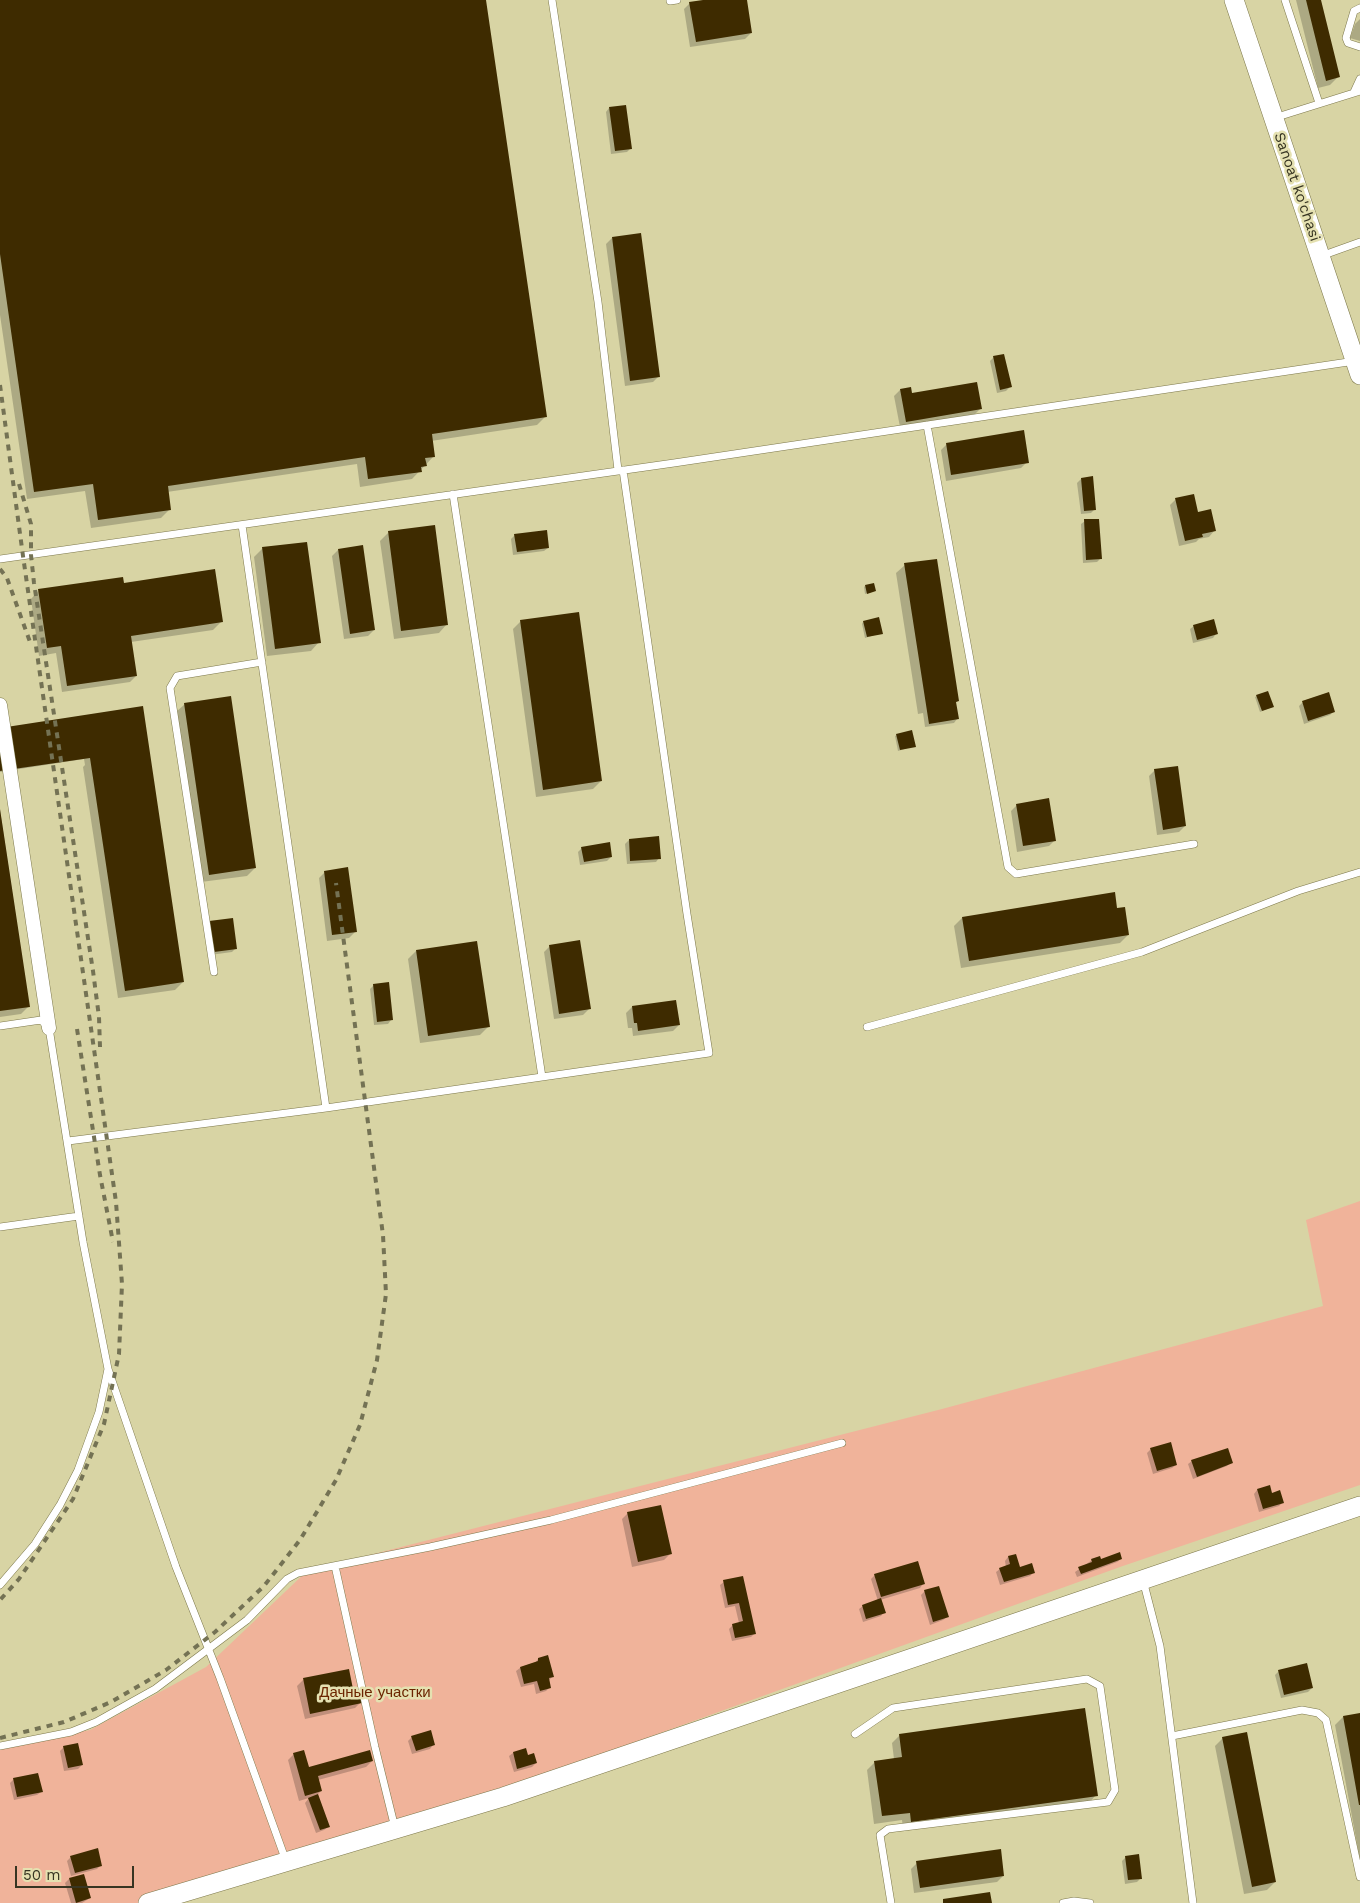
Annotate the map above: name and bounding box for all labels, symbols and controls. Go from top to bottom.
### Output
street label: Sanoat ko'chasi [1270,130,1324,244]
park label: Дачные участки [319,1684,431,1702]
scale bar [18,1856,136,1888]
text: 50 m [23,1866,60,1884]

